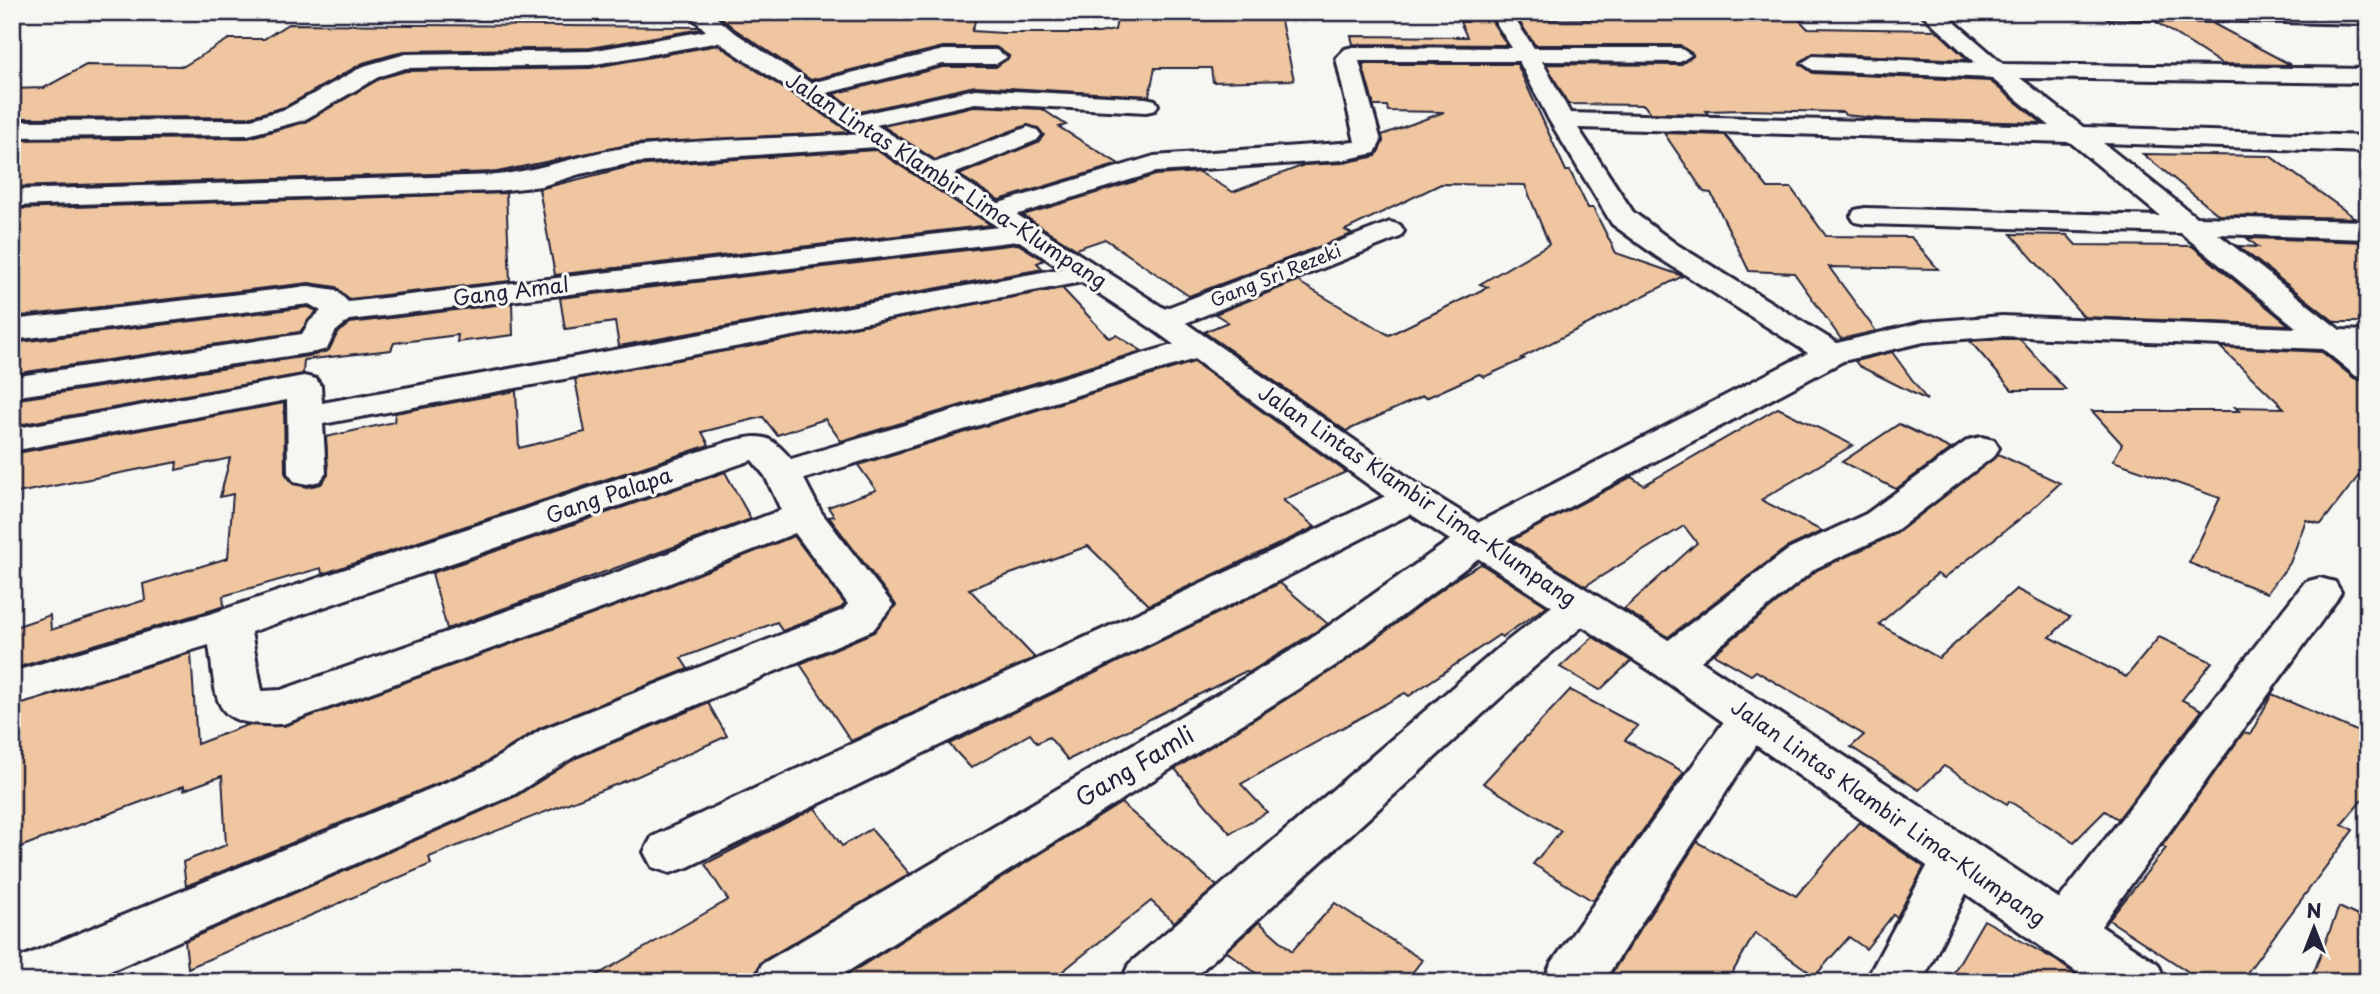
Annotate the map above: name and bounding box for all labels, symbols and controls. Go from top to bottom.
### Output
street label: Jalan Lintas Klambir Lima–Klumpang [780,63,1114,296]
street label: Gang Sri Rezeki [1206,236,1345,313]
street label: Gang Amal [451,267,571,313]
street label: Jalan Lintas Klambir Lima–Klumpang [1253,376,1584,613]
street label: Gang Palapa [541,457,676,531]
street label: Jalan Lintas Klambir Lima–Klumpang [1725,690,2053,933]
street label: Gang Famli [1068,716,1200,815]
north arrow [2278,892,2348,962]
text: N [2306,896,2322,924]

